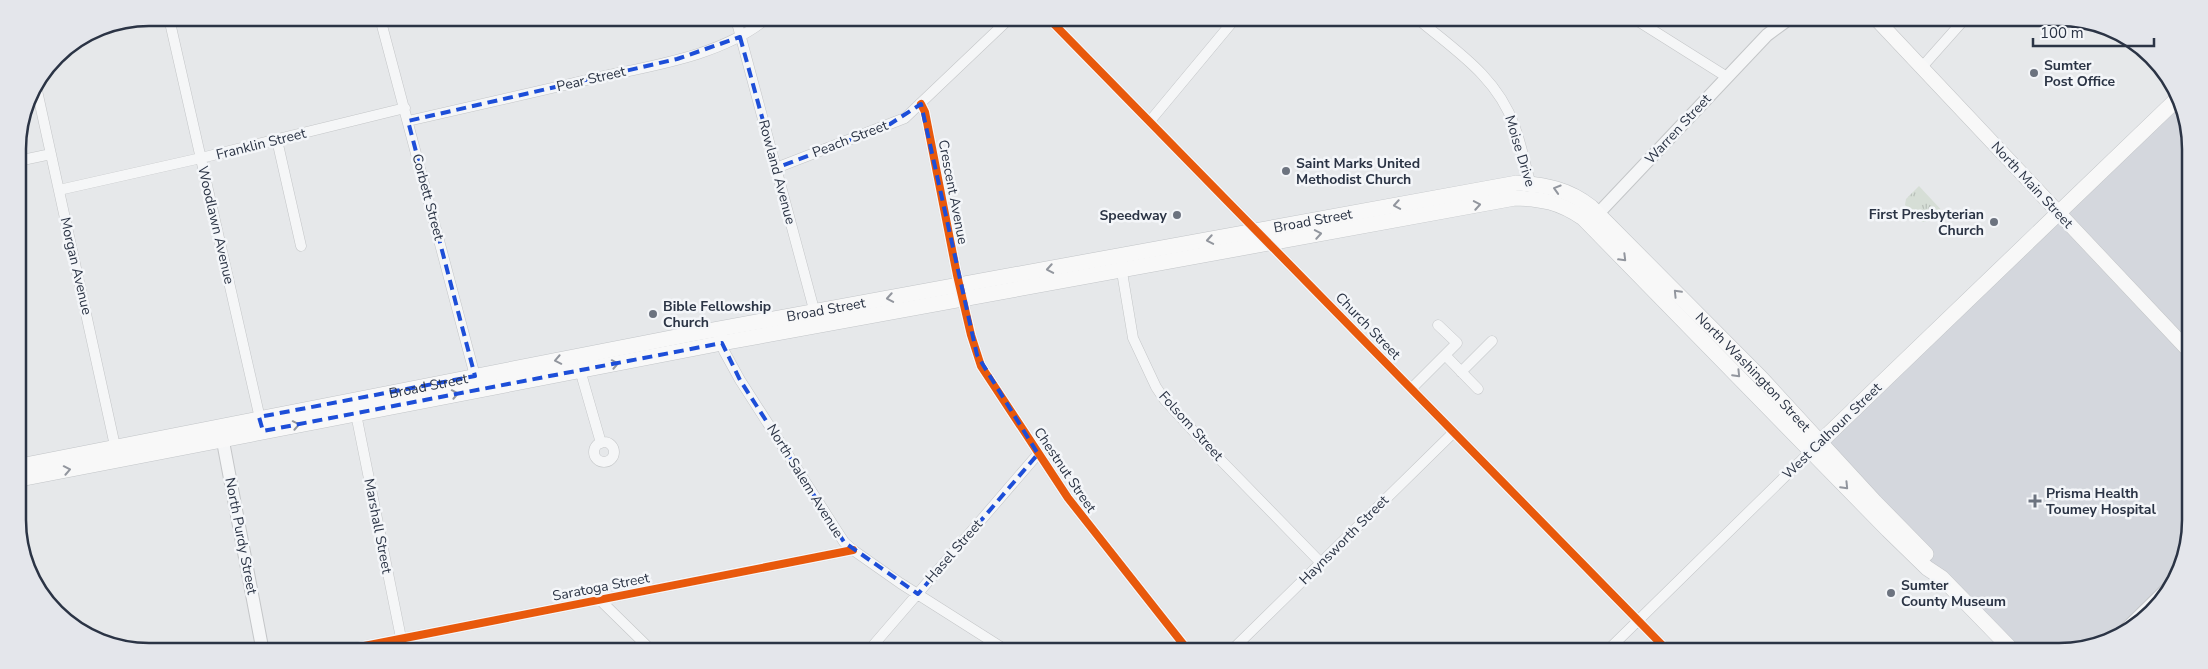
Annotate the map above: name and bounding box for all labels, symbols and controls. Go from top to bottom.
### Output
scale bar [2033,15,2154,47]
text: 100 m [2040,23,2084,43]
place label: Sumter Post Office [2044,56,2116,91]
street label: Pear Street [555,62,627,96]
marker: Sumter Post Office [2028,67,2040,79]
street label: Warren Street [1641,90,1715,168]
street label: Moise Drive [1500,113,1540,189]
street label: Peach Street [809,116,891,162]
street label: Rowland Avenue [754,118,800,226]
street label: Franklin Street [214,124,308,164]
street label: North Main Street [1987,137,2077,233]
street label: Crescent Avenue [934,138,972,246]
street label: Corbett Street [407,152,449,242]
place label: Saint Marks United Methodist Church [1296,154,1420,189]
street label: Woodlawn Avenue [193,164,239,286]
marker: Saint Marks United Methodist Church [1280,165,1292,177]
one-way arrow [1554,184,1562,194]
one-way arrow [1393,199,1402,210]
one-way arrow [1473,200,1482,210]
street label: Broad Street [1272,204,1354,237]
place label: First Presbyterian Church [1869,205,1984,240]
place label: Speedway [1099,206,1168,225]
marker: Speedway [1171,209,1183,221]
street label: Morgan Avenue [56,215,96,317]
marker: First Presbyterian Church [1988,216,2000,228]
one-way arrow [1313,229,1322,240]
one-way arrow [1205,234,1214,244]
one-way arrow [1617,252,1626,261]
one-way arrow [1046,263,1054,273]
street label: Church Street [1331,288,1405,364]
one-way arrow [1674,290,1683,299]
one-way arrow [886,292,894,302]
street label: Broad Street [785,293,867,326]
place label: Bible Fellowship Church [663,297,771,332]
marker: Bible Fellowship Church [647,308,659,320]
street label: North Washington Street [1691,308,1815,436]
one-way arrow [554,354,563,364]
one-way arrow [610,359,619,369]
one-way arrow [1731,368,1740,377]
street label: Broad Street [387,369,469,403]
street label: West Calhoun Street [1778,378,1886,483]
street label: Folsom Street [1155,387,1227,465]
one-way arrow [451,390,460,400]
one-way arrow [291,420,300,431]
street label: North Salem Avenue [762,421,848,541]
street label: Chestnut Street [1029,424,1101,516]
one-way arrow [63,465,72,476]
street label: North Purdy Street [220,476,262,596]
street label: Marshall Street [359,477,397,575]
one-way arrow [1839,480,1848,489]
place label: Prisma Health Toumey Hospital [2046,484,2156,519]
street label: Haynsworth Street [1295,491,1393,589]
marker: Prisma Health Toumey Hospital [2028,494,2042,508]
street label: Hasel Street [921,515,987,587]
street label: Saratoga Street [551,568,651,606]
place label: Sumter County Museum [1901,576,2006,611]
marker: Sumter County Museum [1885,587,1897,599]

